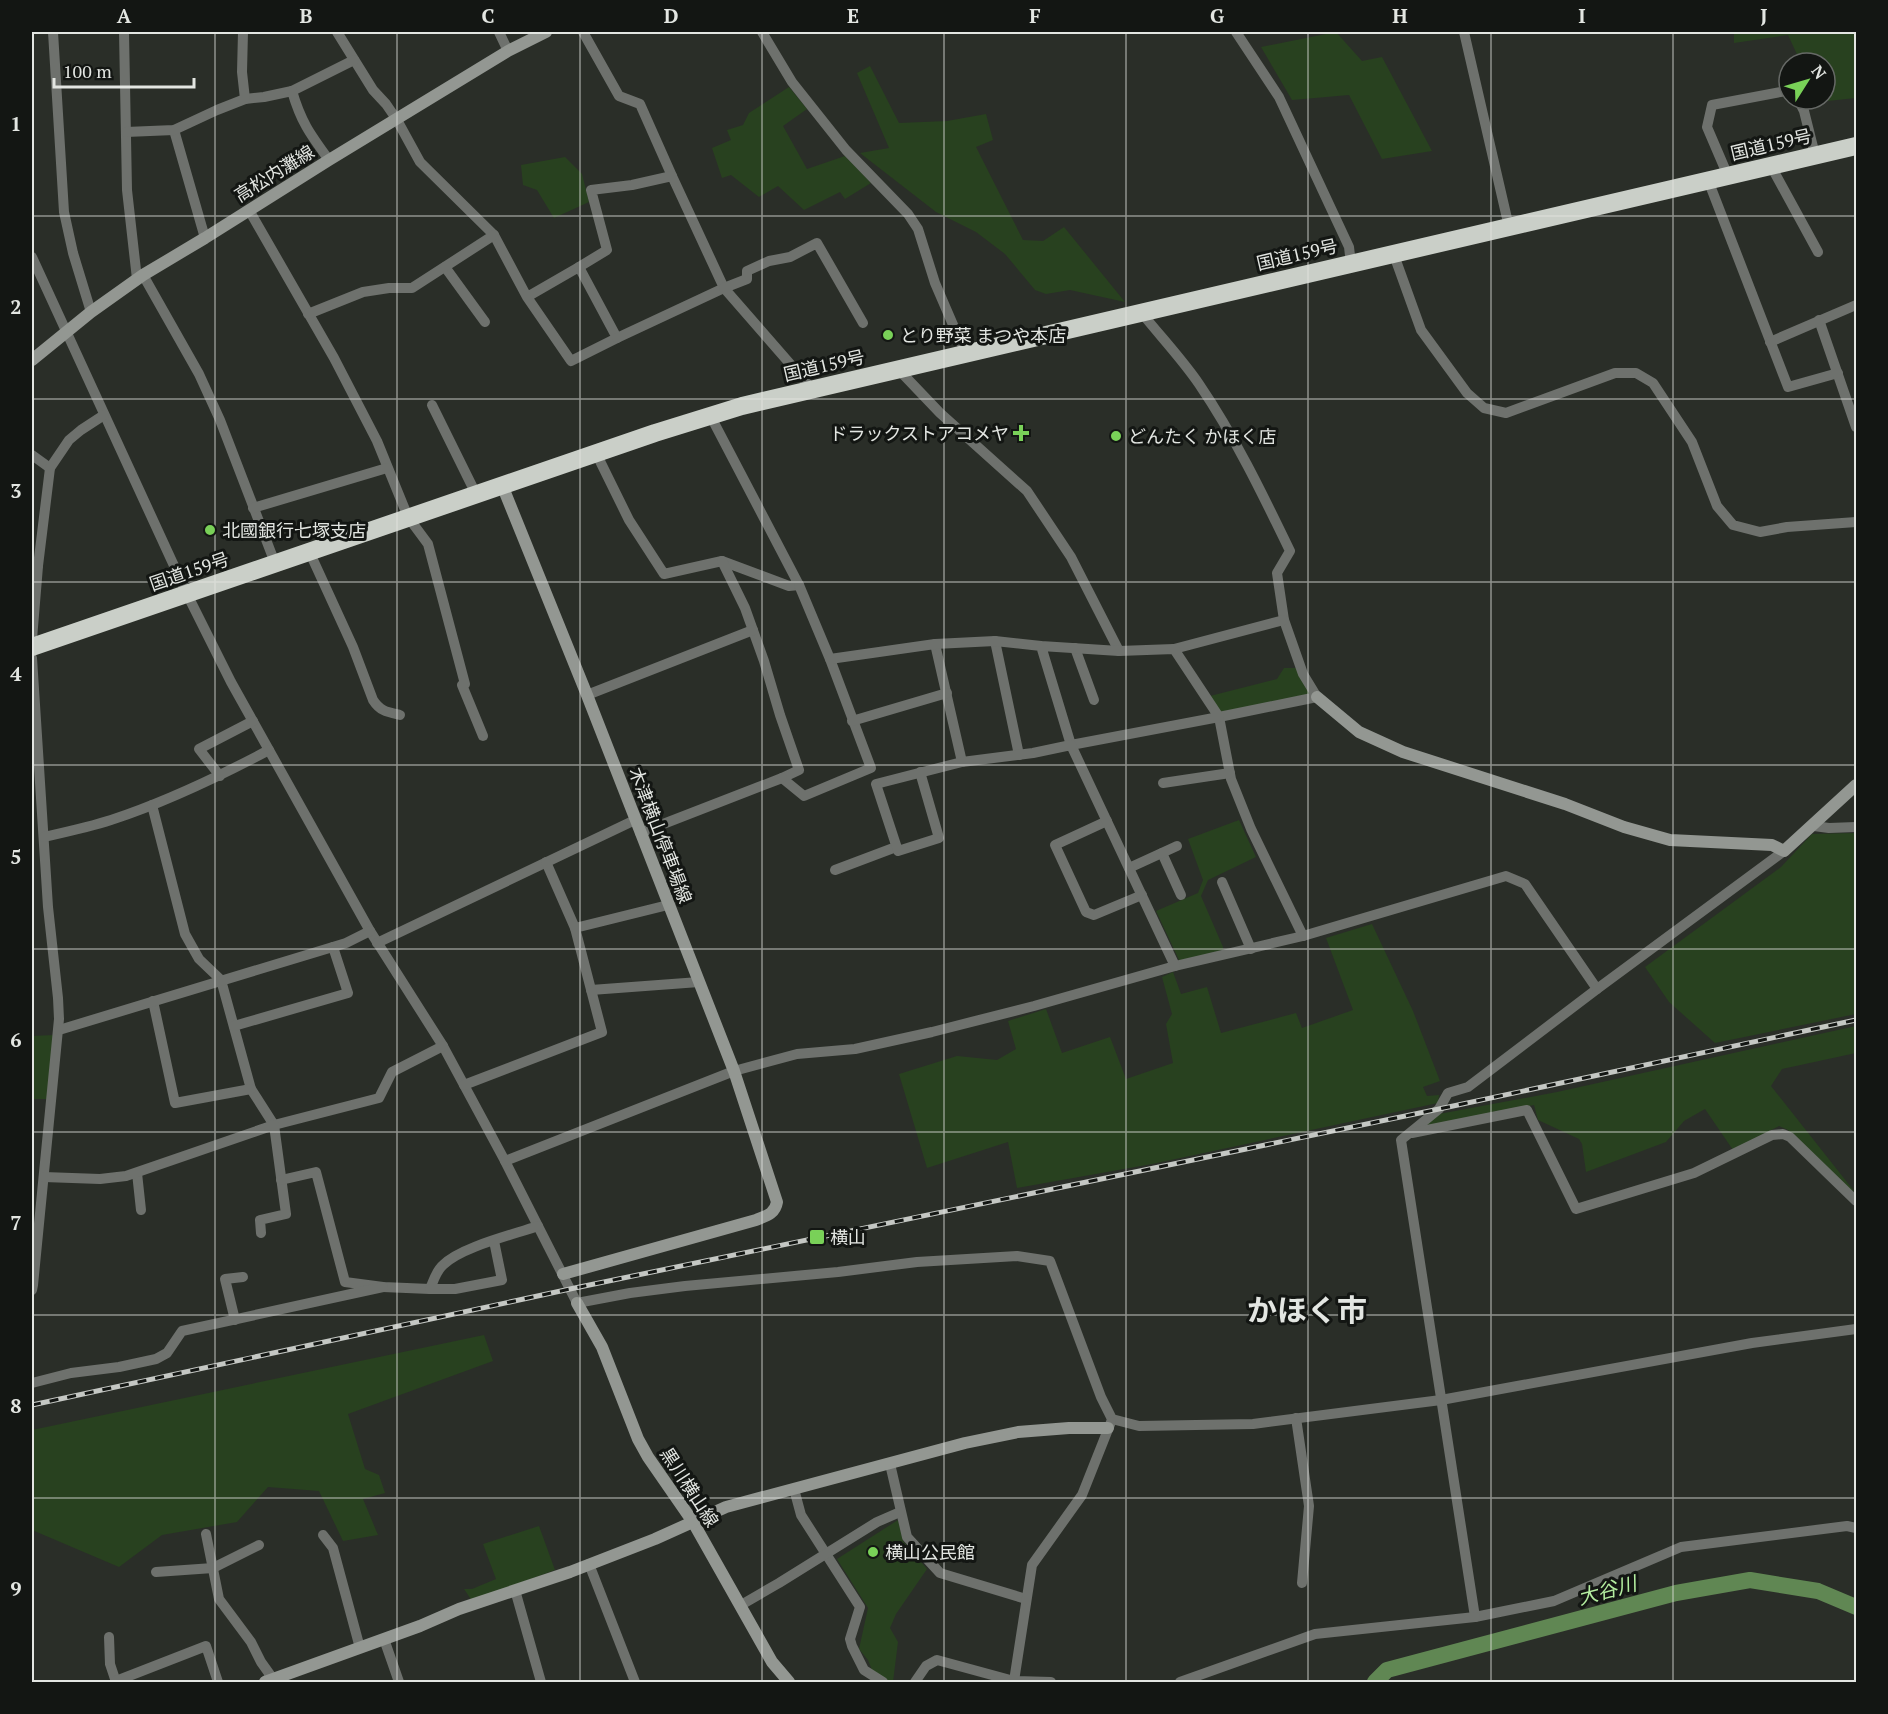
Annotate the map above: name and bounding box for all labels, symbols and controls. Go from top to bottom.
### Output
text: A [117,2,132,29]
text: B [300,2,313,29]
text: C [481,2,495,29]
text: D [664,2,678,29]
text: E [847,2,859,29]
text: F [1029,2,1041,29]
text: G [1210,2,1224,29]
text: H [1392,2,1408,29]
text: I [1578,2,1586,29]
text: J [1760,2,1768,29]
scale bar [54,51,194,89]
north arrow [1777,51,1837,111]
text: 100 m [63,59,112,83]
text: N [1807,61,1831,83]
text: 1 [10,110,22,137]
street label: 国道159号 [1728,123,1814,165]
street label: 高松内灘線 [229,139,319,207]
street label: 国道159号 [1254,233,1340,275]
text: 2 [10,293,22,320]
place label: とり野菜 まつや本店 [900,323,1066,347]
marker: とり野菜 まつや本店 [881,328,895,342]
street label: 国道159号 [781,344,867,386]
place label: ドラックストアコメヤ [830,421,1009,445]
place label: どんたく かほく店 [1128,424,1276,448]
marker: ドラックストアコメヤ [1014,426,1028,440]
marker: どんたく かほく店 [1109,429,1123,443]
text: 3 [10,477,22,504]
place label: 北國銀行七塚支店 [222,518,366,542]
marker: 北國銀行七塚支店 [203,523,217,537]
street label: 国道159号 [146,546,232,596]
text: 4 [10,660,22,687]
street label: 木津横山停車場線 [624,763,698,907]
text: 5 [10,843,22,870]
text: 6 [10,1026,22,1053]
text: 7 [10,1209,22,1236]
place label: 横山 [830,1225,866,1249]
marker: 横山 [808,1228,826,1246]
district label: かほく市 [1247,1290,1367,1330]
text: 8 [10,1392,22,1419]
street label: 黒川横山線 [655,1443,725,1531]
place label: 横山公民館 [885,1540,975,1564]
marker: 横山公民館 [866,1545,880,1559]
water label: 大谷川 [1575,1569,1641,1611]
text: 9 [10,1575,22,1602]

